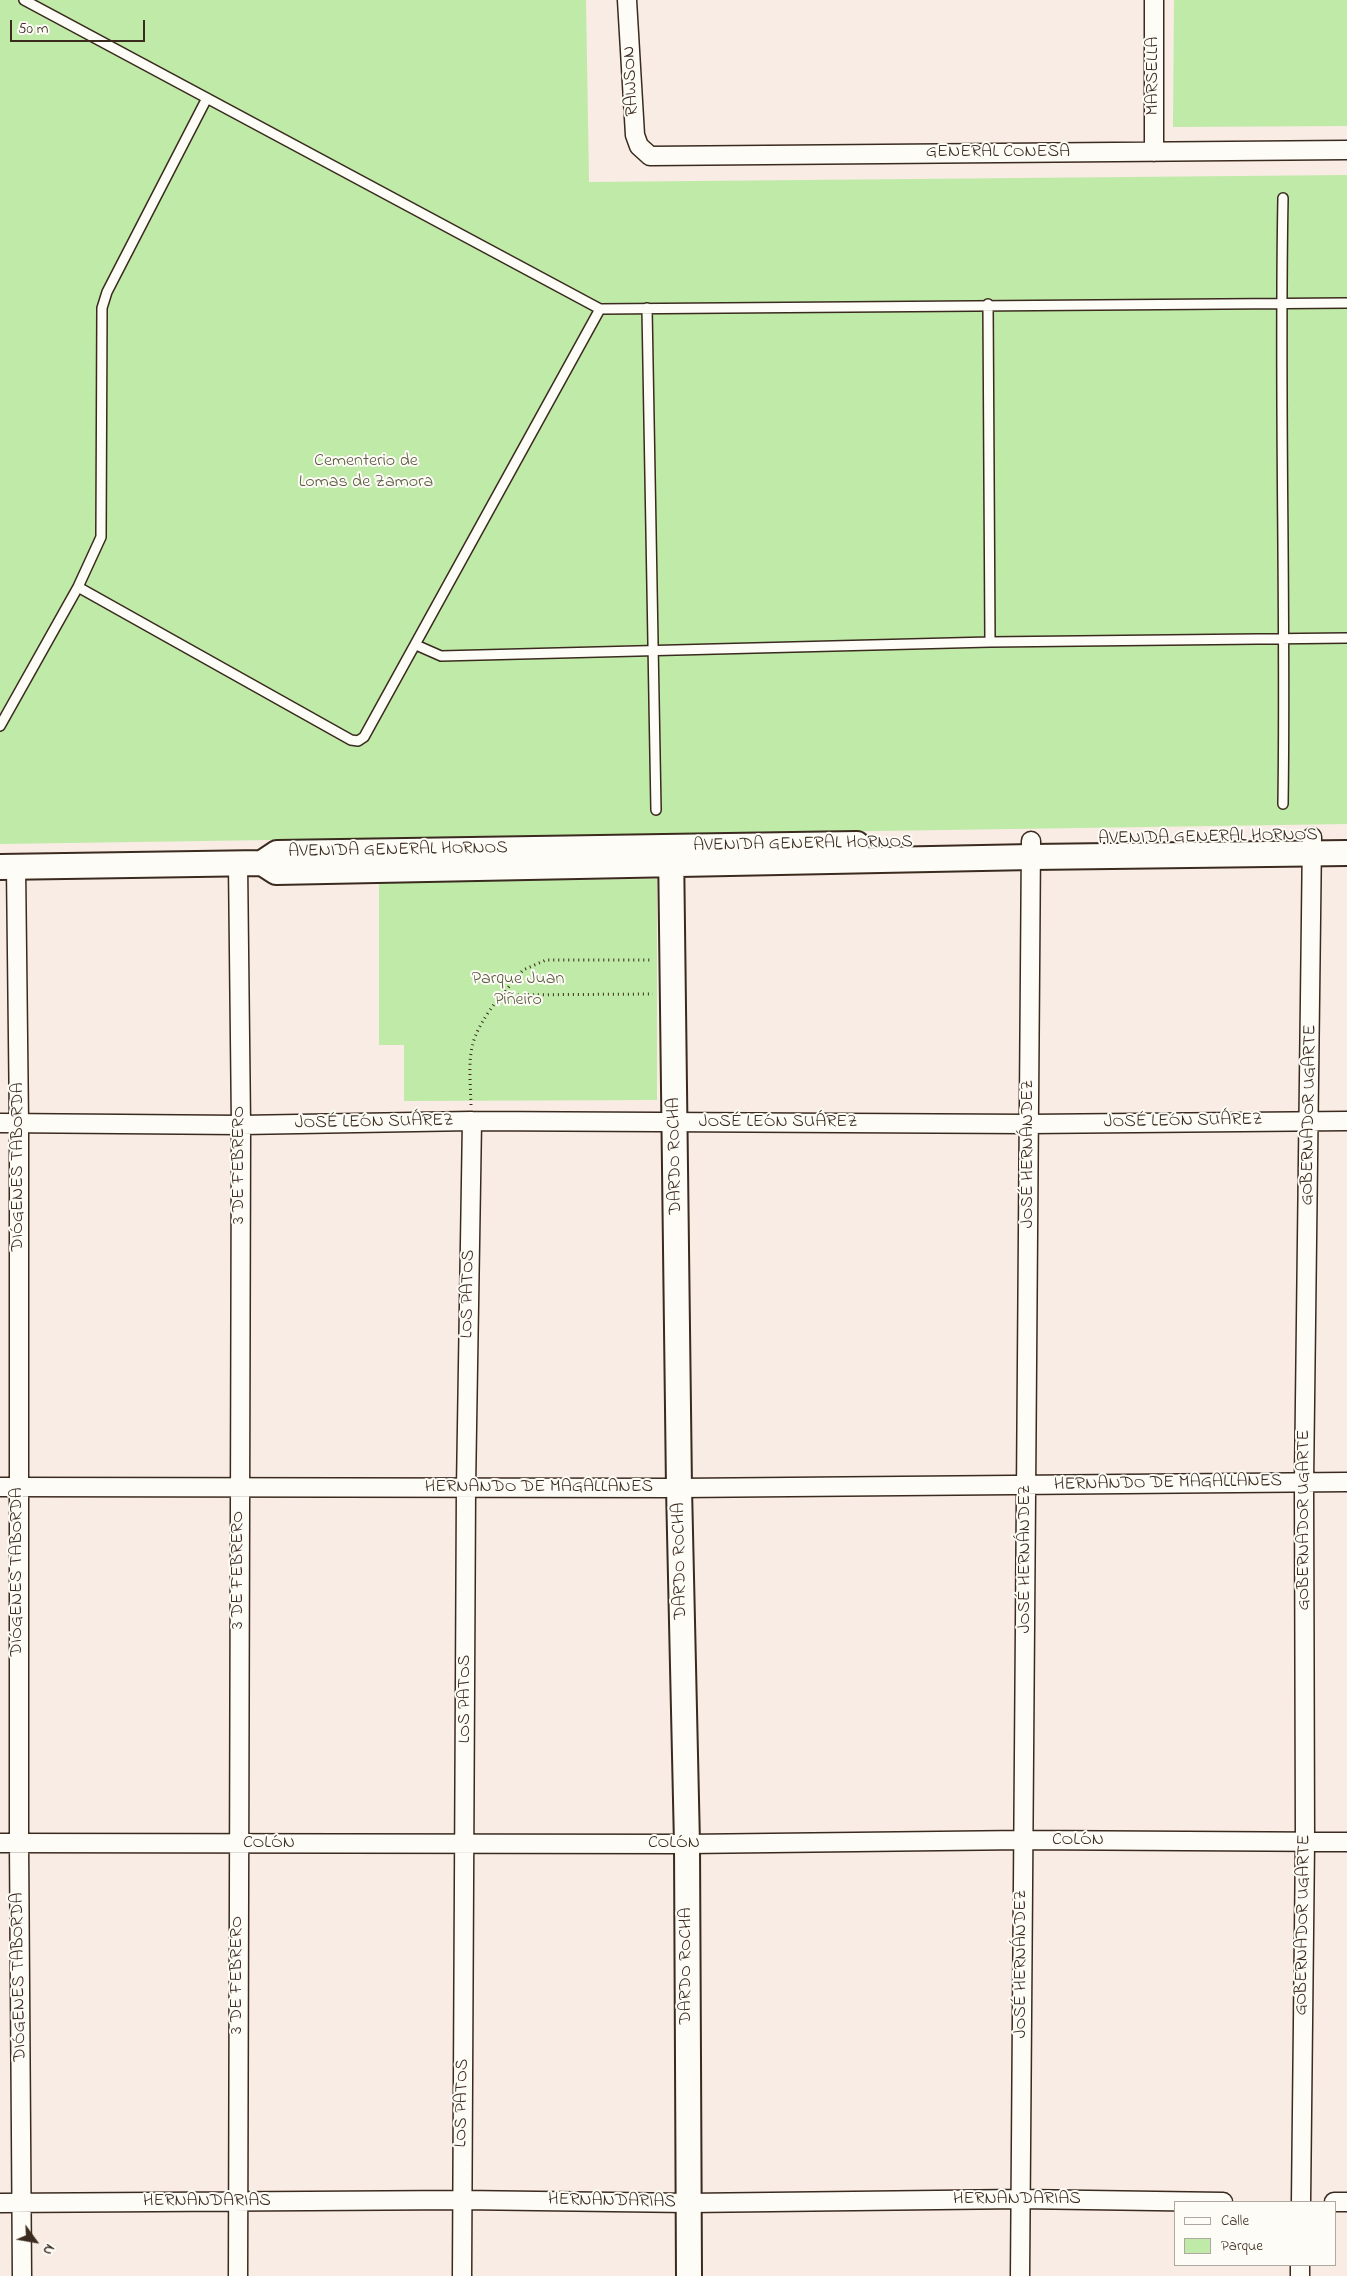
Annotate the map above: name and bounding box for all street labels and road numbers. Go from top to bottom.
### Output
street label: MARSELLA [1143,37,1165,115]
street label: RAWSON [619,45,645,117]
street label: GENERAL CONESA [926,142,1070,164]
street label: AVENIDA GENERAL HORNOS [1098,825,1318,851]
street label: AVENIDA GENERAL HORNOS [693,832,913,858]
street label: AVENIDA GENERAL HORNOS [288,838,508,864]
street label: GOBERNADOR UGARTE [1298,1024,1322,1206]
street label: JOSÉ HERNÁNDEZ [1018,1080,1040,1228]
street label: DIÓGENES TABORDA [8,1082,30,1252]
street label: DARDO ROCHA [664,1097,688,1215]
street label: 3 DE FEBRERO [229,1106,251,1224]
street label: JOSÉ LEÓN SUÁREZ [1103,1110,1263,1134]
street label: JOSÉ LEÓN SUÁREZ [294,1111,454,1135]
street label: JOSÉ LEÓN SUÁREZ [699,1112,857,1134]
street label: LOS PATOS [457,1249,481,1339]
street label: GOBERNADOR UGARTE [1294,1430,1316,1610]
street label: HERNANDO DE MAGALLANES [1054,1471,1282,1497]
street label: HERNANDO DE MAGALLANES [425,1477,653,1499]
street label: JOSÉ HERNÁNDEZ [1015,1485,1037,1633]
street label: DIÓGENES TABORDA [7,1487,29,1657]
street label: DARDO ROCHA [669,1502,693,1620]
street label: 3 DE FEBRERO [228,1511,250,1629]
street label: LOS PATOS [455,1655,477,1743]
street label: COLÓN [1052,1830,1104,1852]
street label: COLÓN [243,1833,295,1855]
street label: COLÓN [648,1833,700,1855]
street label: GOBERNADOR UGARTE [1292,1834,1316,2016]
street label: JOSÉ HERNÁNDEZ [1011,1890,1033,2038]
street label: DIÓGENES TABORDA [8,1892,32,2062]
street label: DARDO ROCHA [676,1907,698,2025]
street label: 3 DE FEBRERO [227,1916,249,2034]
street label: LOS PATOS [451,2058,475,2148]
street label: HERNANDARIAS [953,2189,1081,2211]
street label: HERNANDARIAS [548,2190,676,2214]
street label: HERNANDARIAS [143,2191,271,2213]

